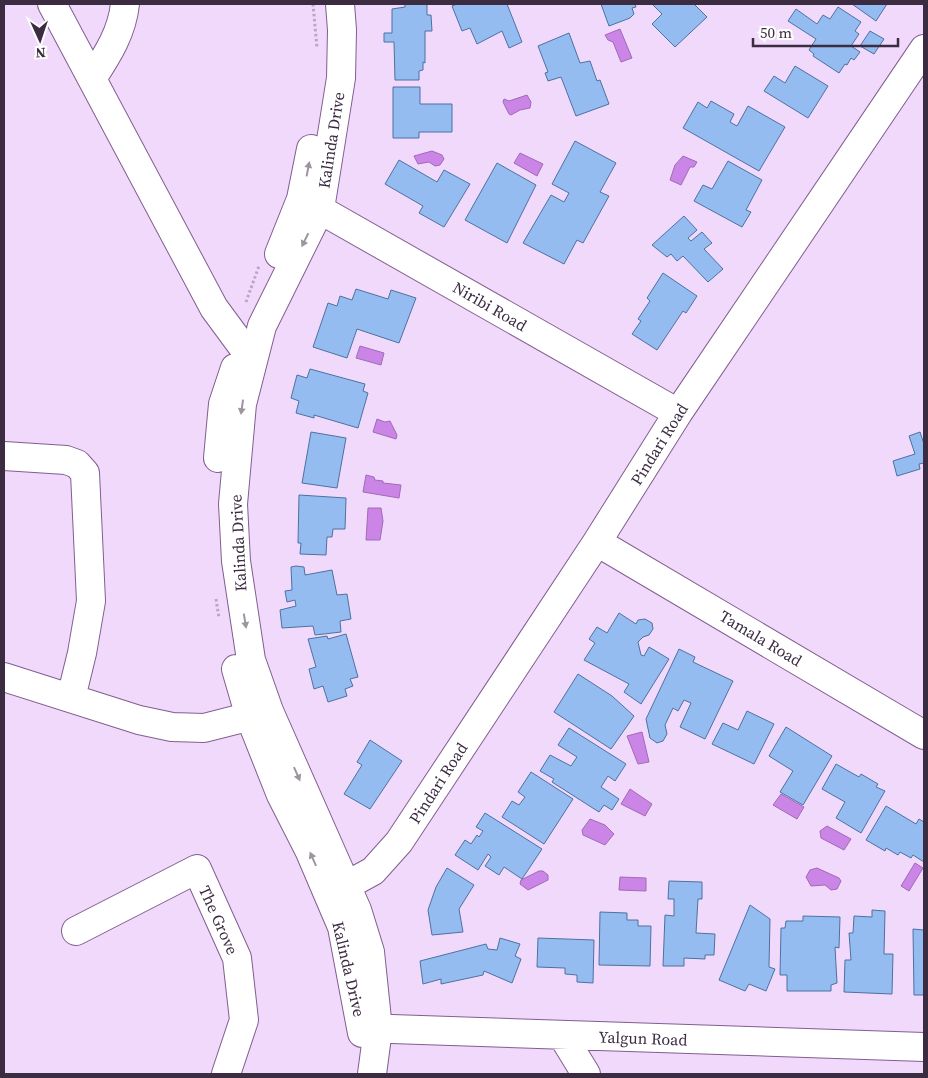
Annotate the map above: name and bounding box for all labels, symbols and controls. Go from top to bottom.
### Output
north arrow [15,15,65,65]
scale bar [753,15,898,47]
text: 50 m [760,22,792,43]
text: N [35,43,46,63]
street label: Kalinda Drive [313,90,349,190]
one-way arrow [304,160,312,176]
one-way arrow [301,232,309,247]
street label: Niribi Road [449,276,531,336]
street label: Pindari Road [625,399,693,489]
one-way arrow [238,400,246,416]
street label: Kalinda Drive [224,494,252,592]
street label: Tamala Road [716,605,806,671]
one-way arrow [241,613,249,629]
street label: Pindari Road [404,738,472,828]
one-way arrow [293,767,301,781]
one-way arrow [308,852,316,866]
street label: The Grove [194,882,244,958]
street label: Kalinda Drive [327,919,371,1019]
street label: Yalgun Road [598,1025,688,1051]

